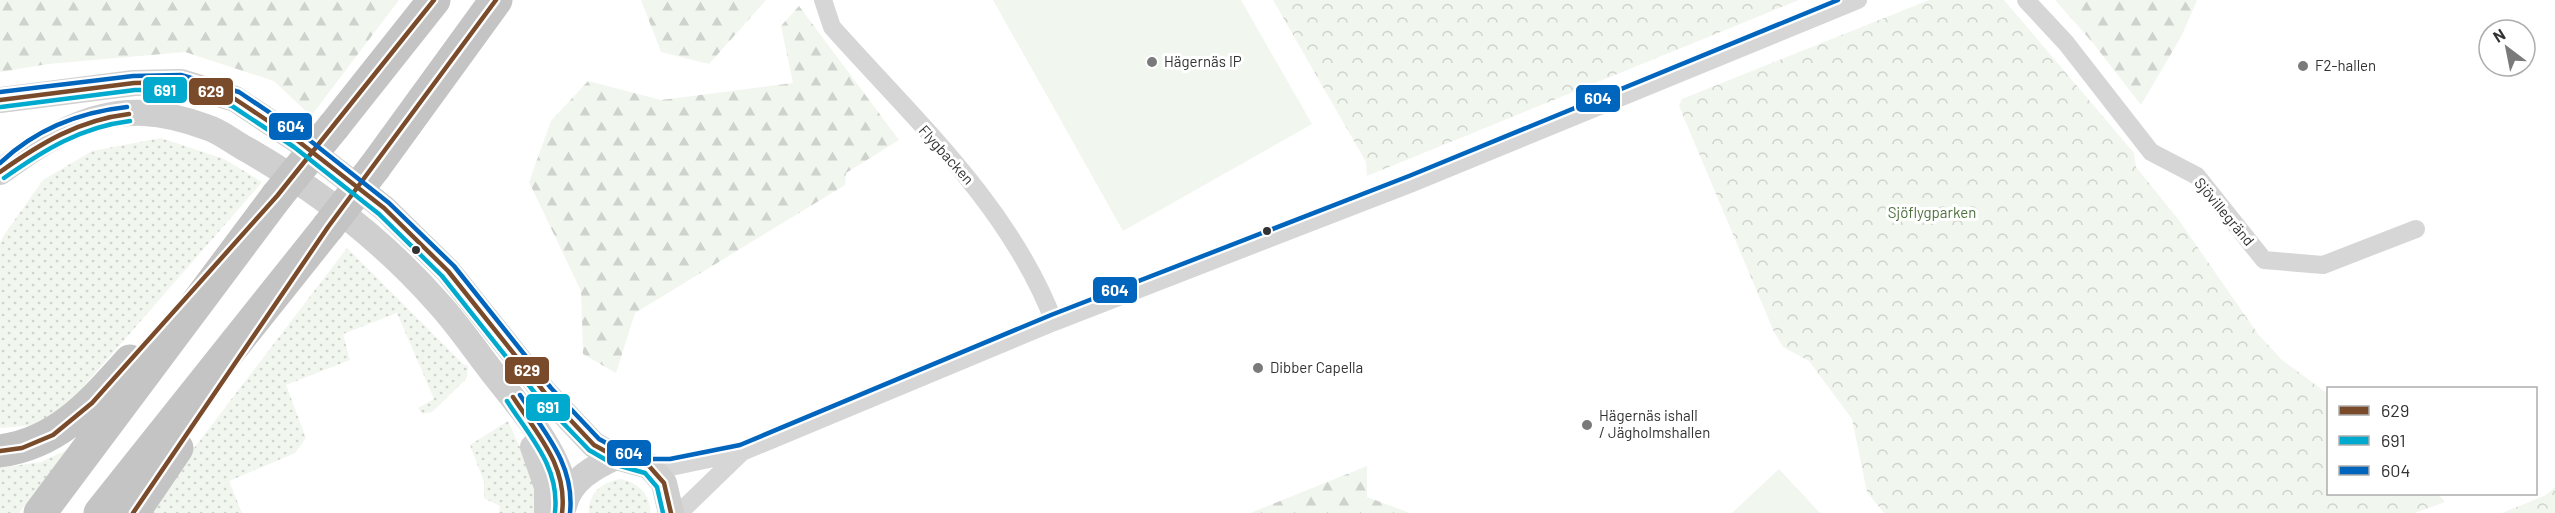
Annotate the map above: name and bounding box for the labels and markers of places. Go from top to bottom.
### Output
place label: Hägernäs IP [1164,52,1242,70]
marker: Hägernäs IP [1145,55,1159,69]
place label: F2-hallen [2315,56,2376,74]
marker: F2-hallen [2296,59,2310,73]
unlabelled marker [1261,225,1273,237]
unlabelled marker [410,244,422,256]
place label: Dibber Capella [1270,358,1363,376]
marker: Dibber Capella [1251,361,1265,375]
place label: Hägernäs ishall / Jägholmshallen [1599,406,1710,441]
marker: Hägernäs ishall / Jägholmshallen [1580,418,1594,432]

